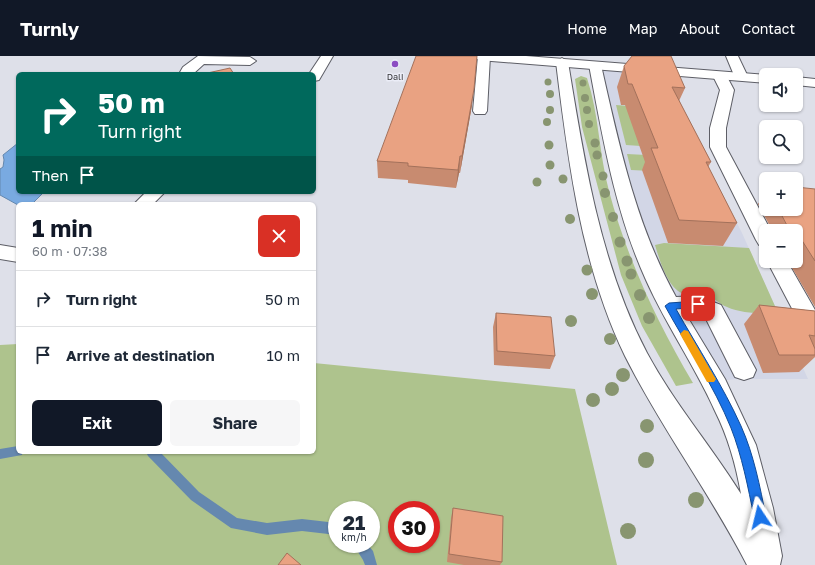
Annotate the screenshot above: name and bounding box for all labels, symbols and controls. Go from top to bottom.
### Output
text: Turnly [20,17,79,40]
text: Home [567,20,607,37]
text: Map [629,20,657,37]
text: About [679,20,720,37]
text: Contact [742,20,795,37]
marker: Dali [390,59,400,69]
map controls [759,68,803,268]
button: sound [759,68,803,112]
place label: Dali [387,71,403,82]
text: 50 m [98,86,165,119]
icon: right [32,88,84,140]
text: Turn right [98,120,182,142]
button: search [759,120,803,164]
icon: arrive [76,164,98,186]
text: Then [32,166,68,184]
button: + [759,172,803,216]
text: 1 min [32,213,92,242]
button: close [258,215,300,257]
button: − [759,224,803,268]
text: 60 m · 07:38 [32,243,107,259]
pin [681,287,715,321]
icon: right [32,288,54,310]
text: Turn right [66,290,137,308]
text: 50 m [265,290,300,308]
icon: arrive [687,293,709,315]
icon: arrive [32,344,54,366]
text: Arrive at destination [66,346,215,364]
text: 10 m [266,346,300,364]
button: Exit [32,400,162,446]
button: Share [170,400,300,446]
position arrow [739,496,781,538]
speed limit sign: 30 [388,501,440,553]
text: 21 [343,510,365,534]
text: km/h [341,531,367,543]

